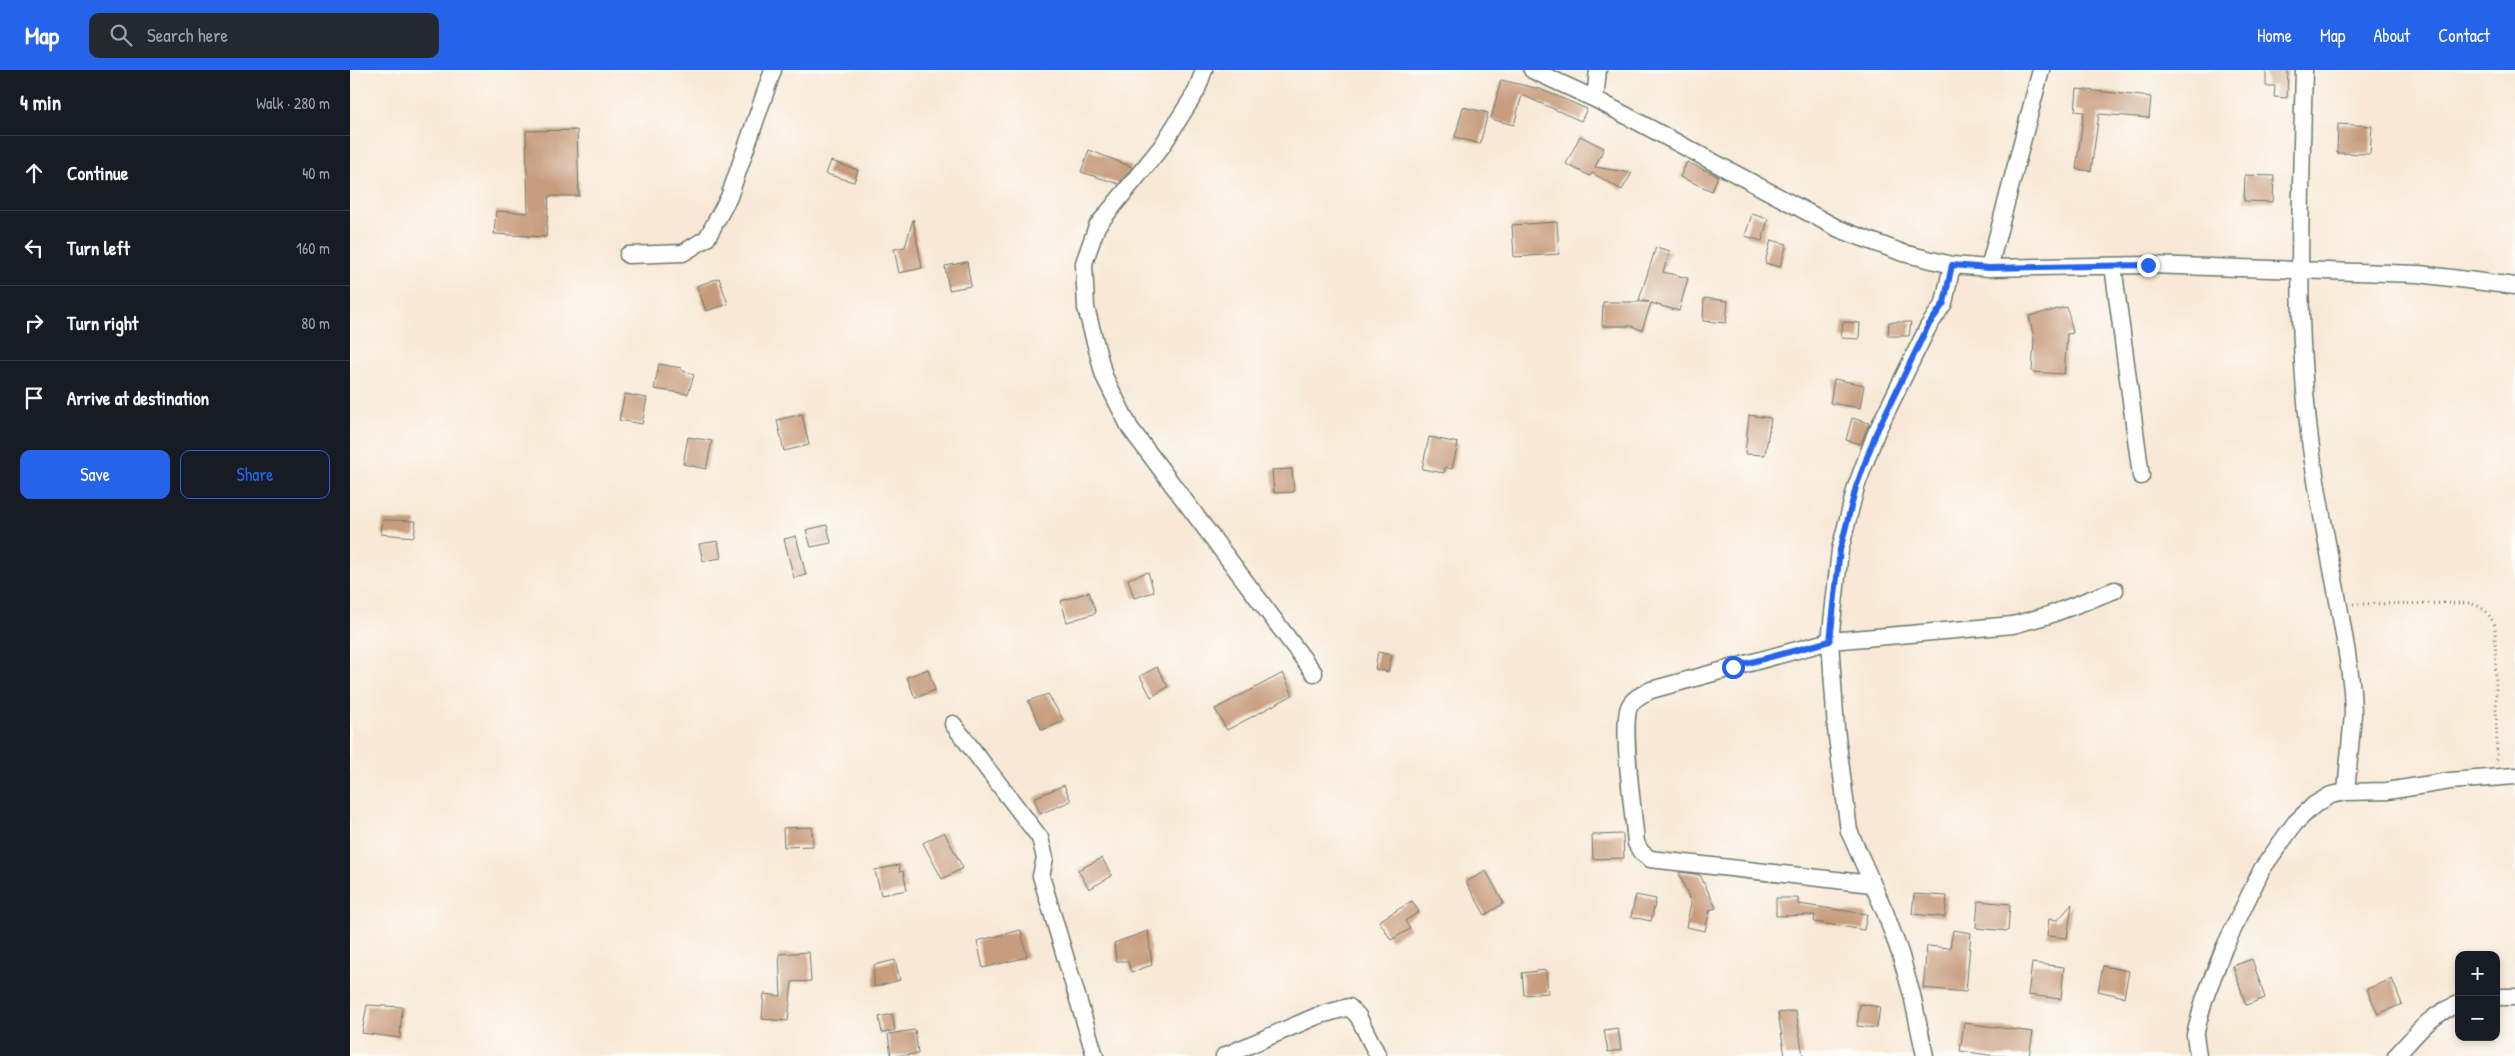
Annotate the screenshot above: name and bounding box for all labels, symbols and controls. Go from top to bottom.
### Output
search box [89,13,439,58]
text: Map [25,19,59,51]
icon: search [107,21,135,49]
text: Search here [147,22,228,48]
text: Home [2257,23,2292,48]
text: Map [2320,23,2345,48]
text: About [2373,23,2410,48]
text: Contact [2438,23,2490,48]
text: 4 min [20,88,61,117]
text: Walk · 280 m [256,92,330,114]
icon: ahead [20,159,48,187]
text: Continue [67,160,128,186]
text: 40 m [302,162,330,184]
icon: left [20,234,48,262]
text: Turn left [67,235,130,261]
text: 160 m [296,237,330,259]
route end [2137,254,2160,277]
icon: right [20,309,48,337]
text: Turn right [67,310,138,336]
text: 80 m [301,312,330,334]
icon: arrive [20,384,48,412]
text: Arrive at destination [67,385,209,411]
button: Save [20,450,170,499]
button: Share [180,450,330,499]
route start [1722,656,1745,679]
map controls [2455,951,2500,1041]
button: + [2455,951,2500,996]
button: − [2455,996,2500,1041]

